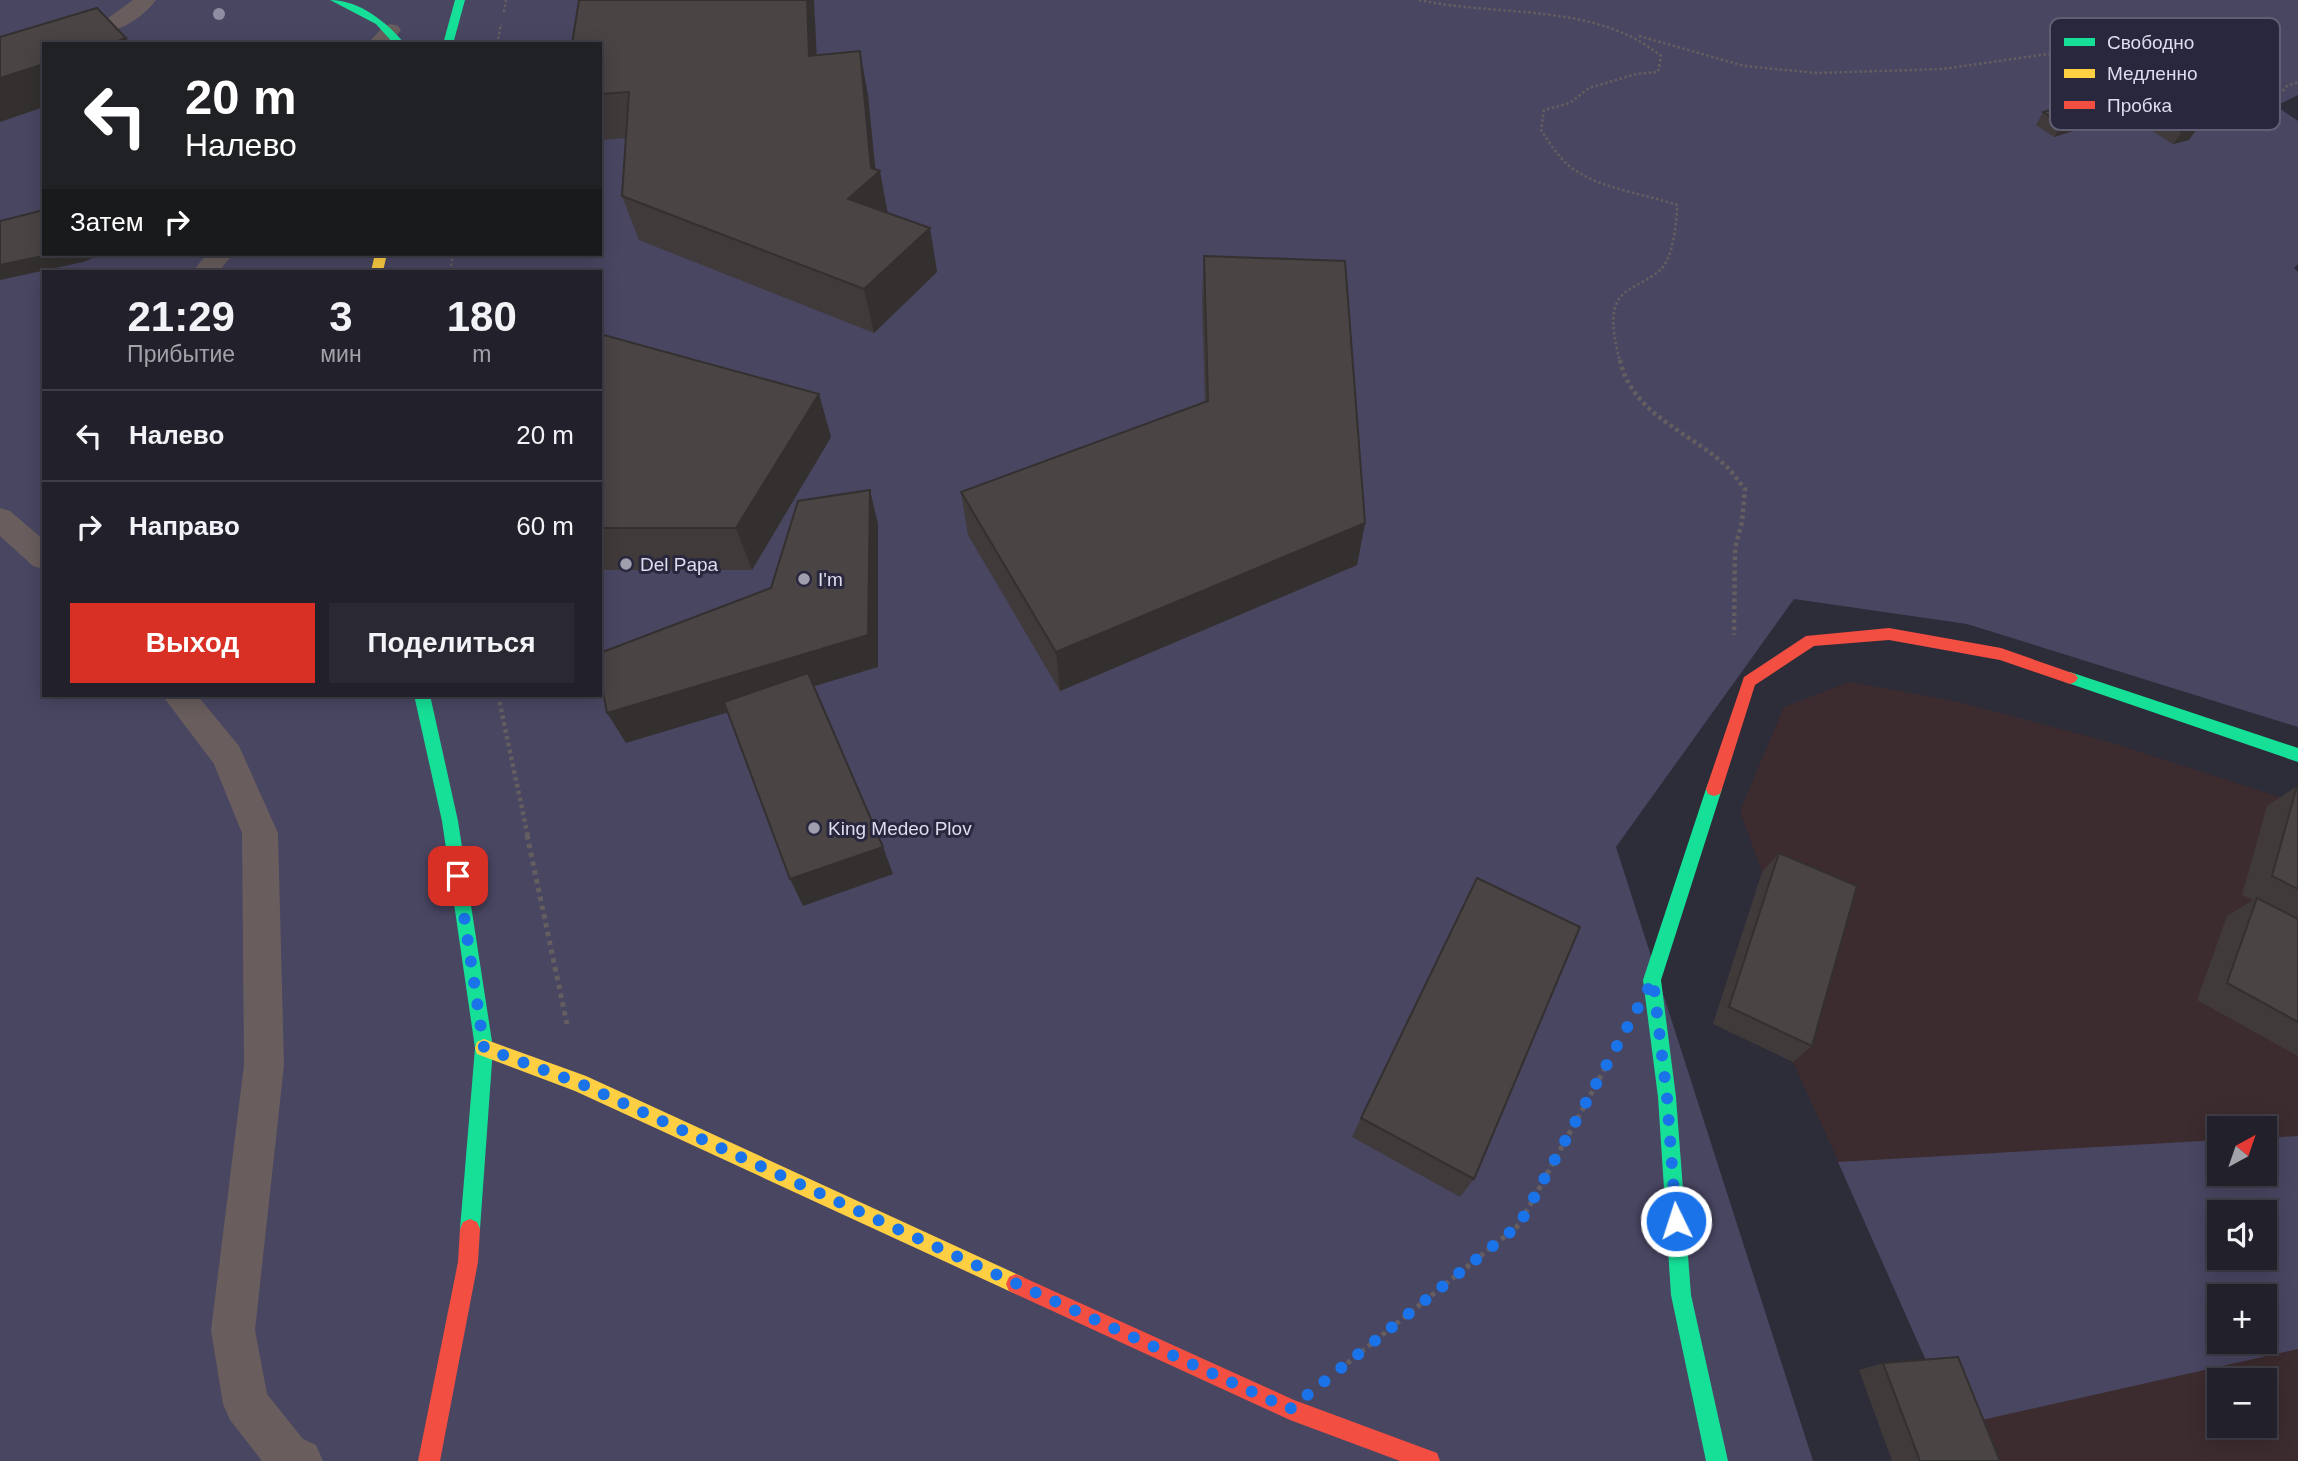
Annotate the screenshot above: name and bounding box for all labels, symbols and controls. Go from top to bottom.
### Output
legend [2050,18,2280,130]
text: Свободно [2107,32,2194,53]
text: Медленно [2107,63,2197,84]
icon: left [70,70,161,161]
text: 20 m [185,70,297,124]
text: Пробка [2107,95,2172,116]
text: Налево [185,127,297,163]
icon: right [158,203,196,241]
text: Затем [70,207,144,237]
text: 21:29 [127,293,235,340]
text: 3 [329,293,353,340]
text: 180 [447,293,517,340]
text: Прибытие [127,341,235,367]
text: мин [320,341,362,367]
text: m [472,341,491,367]
icon: left [70,417,108,455]
text: Налево [129,420,224,450]
text: 20 m [516,420,574,450]
icon: right [70,508,108,546]
text: Направо [129,511,240,541]
text: 60 m [516,511,574,541]
place label: Del Papa [640,554,719,575]
marker: Del Papa [618,556,634,572]
place label: I'm [818,569,843,590]
marker: I'm [796,571,812,587]
button: Выход [70,603,315,683]
button: Поделиться [329,603,574,683]
place label: King Medeo Plov [828,818,972,839]
marker: King Medeo Plov [806,820,822,836]
pin [428,846,488,906]
icon: arrive [439,857,477,895]
north arrow [2207,1116,2277,1186]
map controls [2207,1116,2277,1438]
position arrow [1639,1184,1713,1258]
button: sound [2207,1200,2277,1270]
button: + [2207,1284,2277,1354]
button: − [2207,1368,2277,1438]

